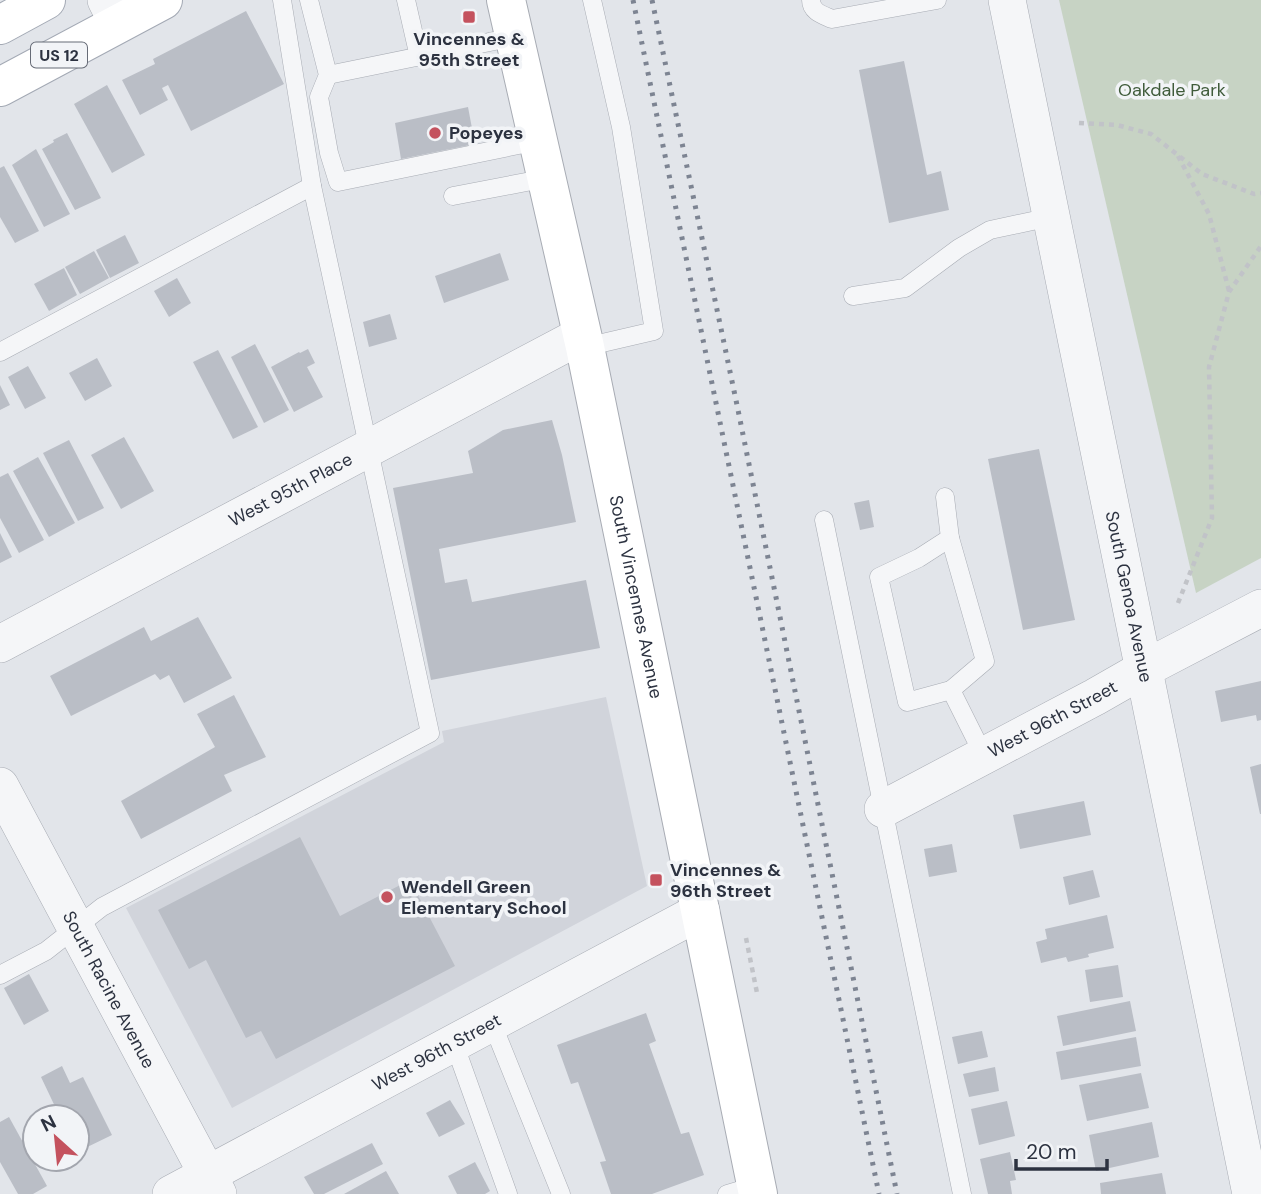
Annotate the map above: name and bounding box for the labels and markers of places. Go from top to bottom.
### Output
marker: Vincennes & 95th Street [461,9,477,25]
place label: Vincennes & 95th Street [413,27,525,72]
place label: Popeyes [449,121,523,145]
marker: Popeyes [427,125,443,141]
place label: Vincennes & 96th Street [670,858,781,903]
marker: Vincennes & 96th Street [648,872,664,888]
place label: Wendell Green Elementary School [401,875,567,920]
marker: Wendell Green Elementary School [379,889,395,905]

